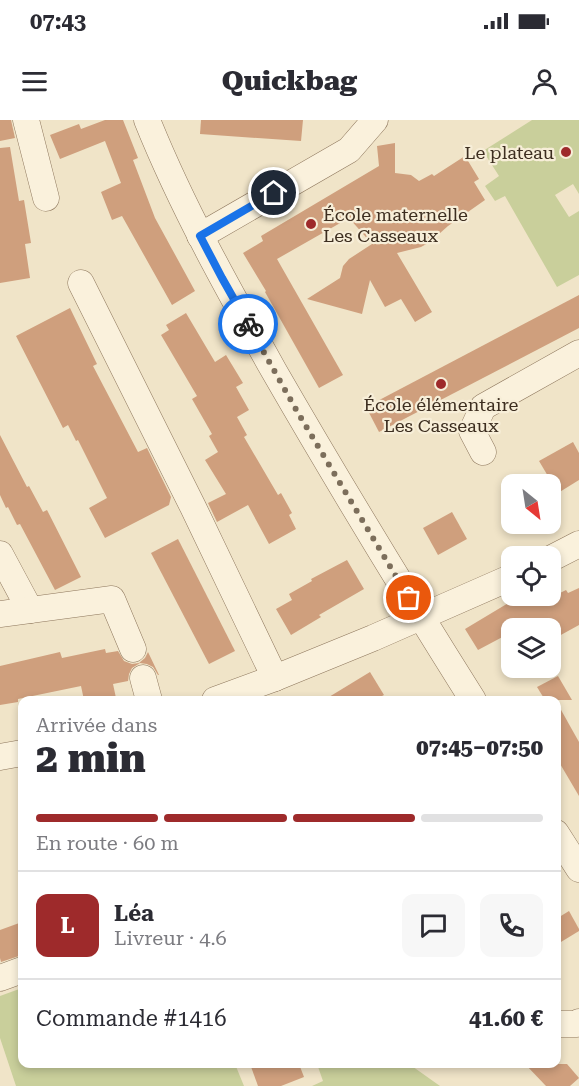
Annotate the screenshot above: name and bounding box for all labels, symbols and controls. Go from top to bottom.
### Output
text: 07:43 [30,9,86,34]
icon: menu [18,65,51,98]
text: Quickbag [222,65,357,97]
icon: person [528,65,561,98]
place label: Le plateau [464,142,554,163]
marker: Le plateau [559,145,573,159]
pin [248,167,299,218]
icon: home [257,176,290,209]
place label: École maternelle Les Casseaux [323,204,468,246]
marker: École maternelle Les Casseaux [304,217,318,231]
courier [218,294,278,354]
icon: bike [232,308,265,341]
marker: École élémentaire Les Casseaux [434,377,448,391]
place label: École élémentaire Les Casseaux [363,394,519,436]
north arrow [501,474,561,534]
map controls [501,474,561,678]
button: locate [501,546,561,606]
pin [383,572,434,623]
icon: bag [392,581,425,614]
button: layers [501,618,561,678]
text: Arrivée dans [36,713,157,737]
text: 07:45–07:50 [416,735,543,760]
text: 2 min [36,736,146,782]
text: En route · 60 m [36,831,179,855]
button: chat [402,894,465,957]
button: phone [480,894,543,957]
text: Léa [114,901,154,926]
text: L [60,913,75,938]
text: Livreur · 4.6 [114,926,227,950]
text: Commande #1416 [36,1006,226,1031]
text: 41.60 € [469,1006,543,1031]

